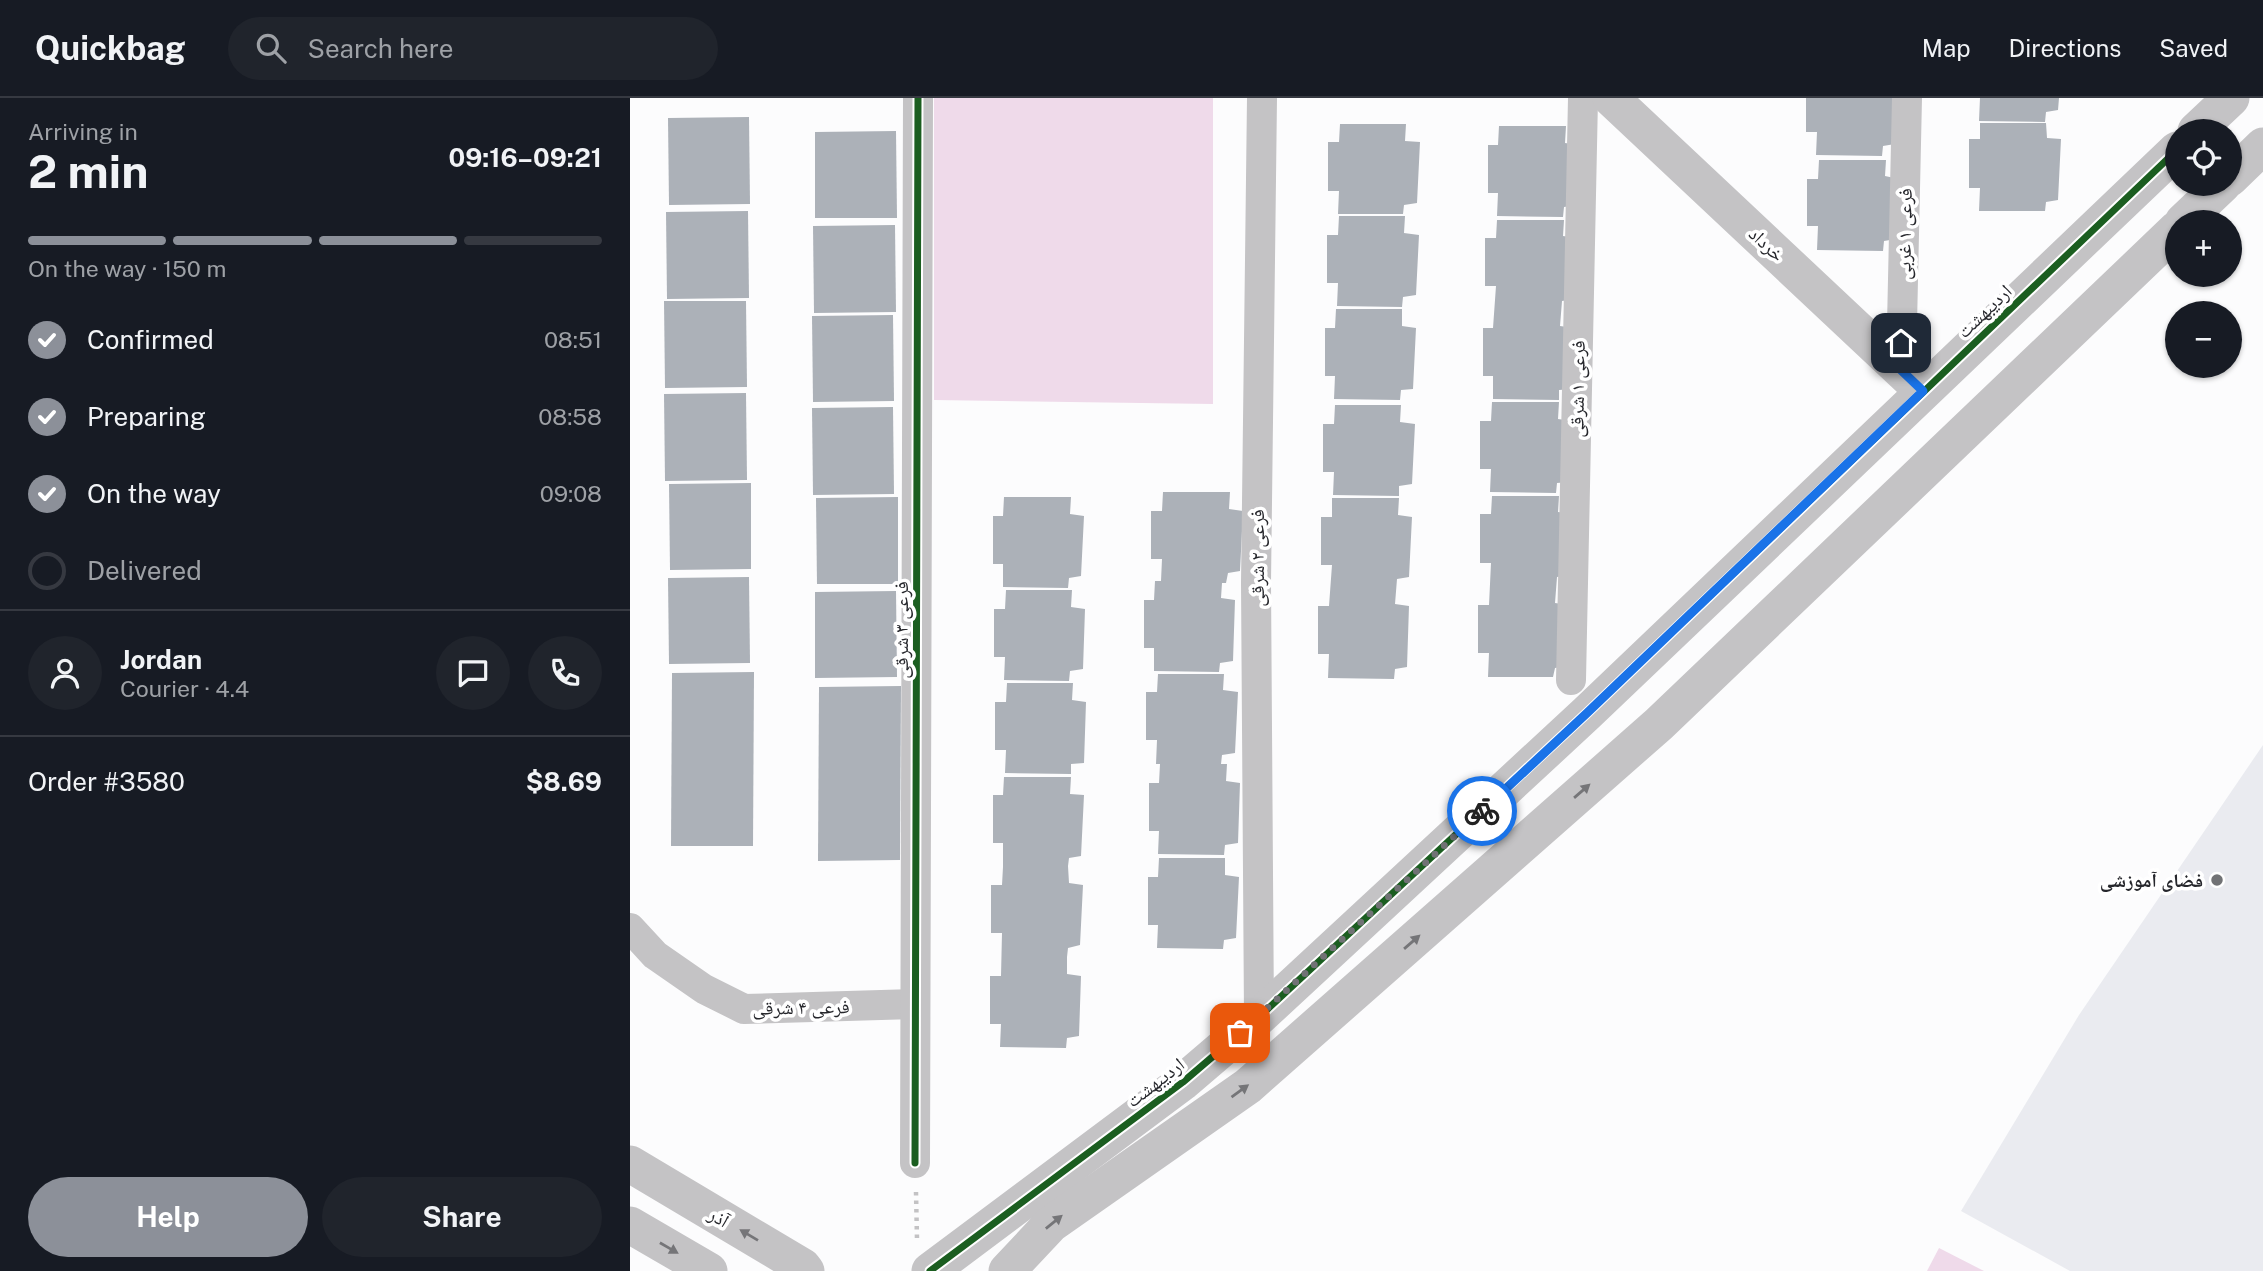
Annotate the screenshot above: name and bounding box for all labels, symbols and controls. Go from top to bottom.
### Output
search box [228,17,718,80]
text: Quickbag [35,29,186,67]
icon: search [252,29,290,67]
text: Search here [308,33,454,64]
text: Map [1922,34,1971,62]
text: Directions [2009,34,2121,62]
text: Saved [2159,34,2228,62]
text: Arriving in [28,118,138,145]
map controls [2165,119,2242,378]
button: locate [2165,119,2242,196]
text: 09:16–09:21 [449,142,602,173]
text: 2 min [28,144,148,198]
street label: فرعی ۱ غربی [1892,188,1917,280]
button: + [2165,210,2242,287]
street label: خرداد [1744,222,1789,266]
text: On the way · 150 m [28,255,226,282]
street label: اردیبهشت [1952,280,2016,343]
button: − [2165,301,2242,378]
pin [1871,313,1931,373]
icon: check [28,321,66,359]
text: Confirmed [87,324,214,355]
icon: home [1882,324,1920,362]
text: 08:51 [544,326,602,353]
street label: فرعی ۱ شرقی [1565,340,1590,438]
icon: check [28,398,66,436]
text: Preparing [87,401,206,432]
text: 08:58 [538,403,602,430]
icon: check [28,475,66,513]
text: On the way [87,478,221,509]
text: 09:08 [540,480,602,507]
street label: فرعی ۲ شرقی [1246,509,1269,607]
text: Delivered [87,555,202,586]
street label: فرعی ۳ شرقی [890,581,913,679]
button: person [28,636,102,710]
button: chat [436,636,510,710]
button: phone [528,636,602,710]
text: Jordan [120,644,202,675]
text: Courier · 4.4 [120,675,249,702]
text: Order #3580 [28,766,185,797]
text: $8.69 [526,766,602,797]
courier [1447,776,1517,846]
one-way arrow [1574,784,1591,799]
icon: bike [1463,792,1501,830]
place label: فضای آموزشی [2100,869,2203,892]
marker: فضای آموزشی [2209,872,2225,888]
one-way arrow [1403,934,1420,950]
street label: فرعی ۴ شرقی [752,995,850,1020]
pin [1210,1003,1270,1063]
icon: bag [1221,1014,1259,1052]
street label: اردیبهشت [1122,1053,1189,1112]
one-way arrow [1231,1084,1249,1098]
button: Help [28,1177,308,1257]
button: Share [322,1177,602,1257]
street label: آذر [704,1202,734,1233]
one-way arrow [1046,1215,1063,1230]
one-way arrow [739,1228,758,1241]
one-way arrow [660,1242,679,1254]

